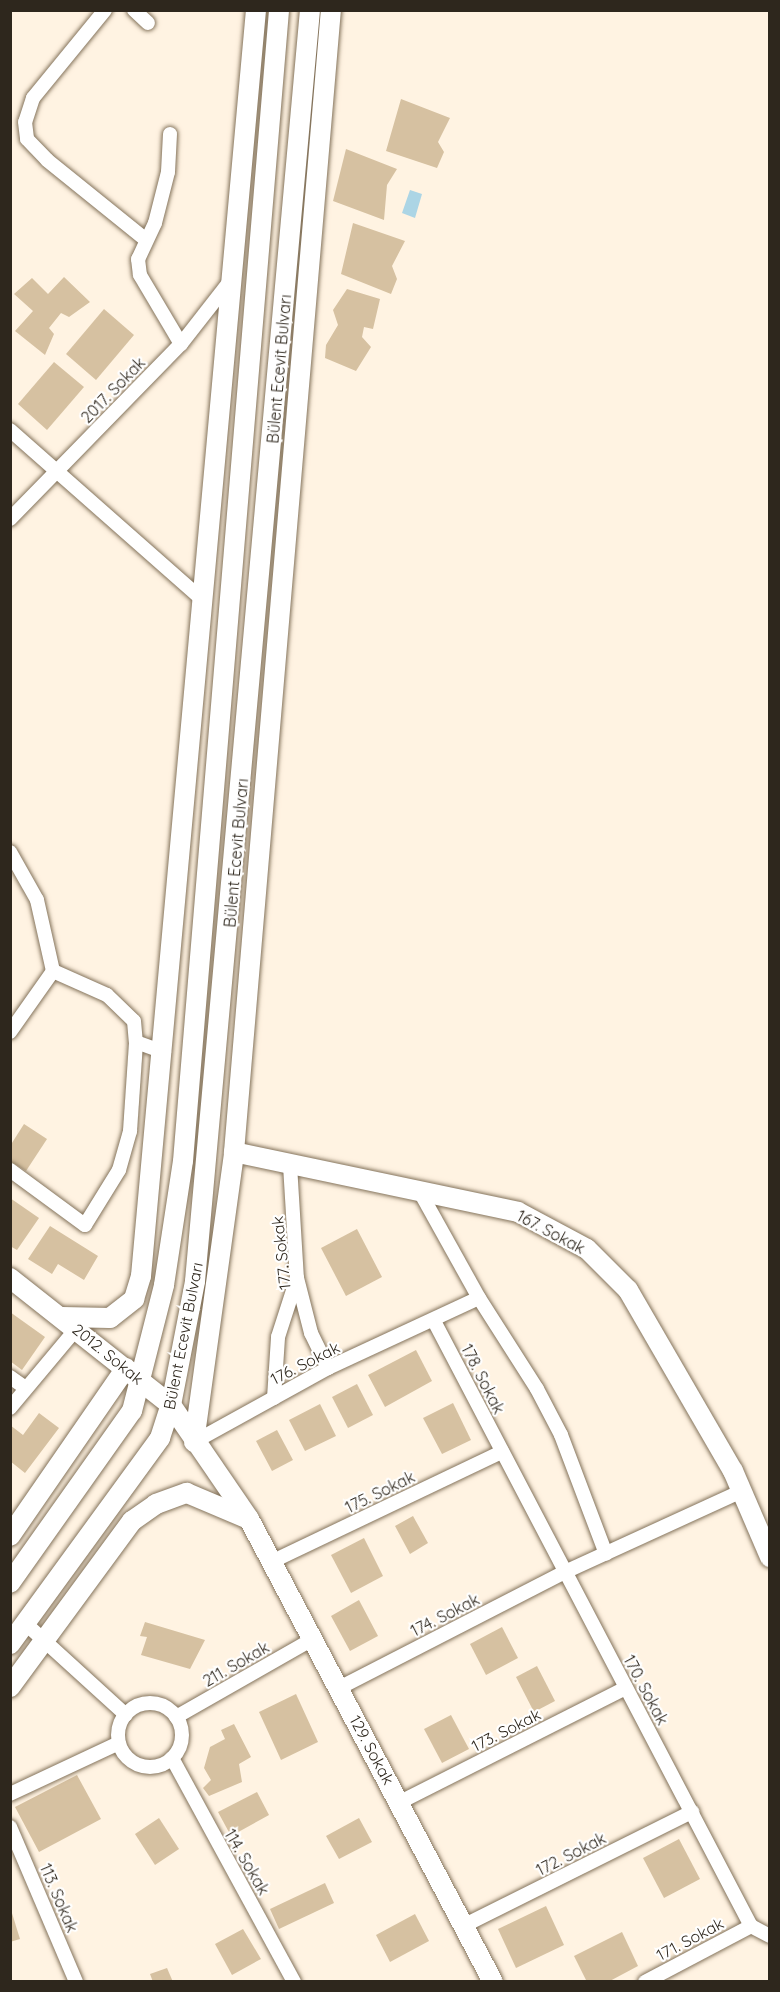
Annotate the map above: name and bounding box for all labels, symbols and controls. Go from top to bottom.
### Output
street label: Bülent Ecevit Bulvarı [263,294,295,444]
street label: 2017. Sokak [77,353,149,427]
street label: Bülent Ecevit Bulvarı [220,778,252,928]
street label: 167. Sokak [514,1206,588,1258]
street label: 177. Sokak [268,1215,294,1291]
street label: Bülent Ecevit Bulvarı [159,1261,207,1411]
street label: 2012. Sokak [69,1320,147,1388]
street label: 176. Sokak [267,1337,343,1389]
street label: 178. Sokak [457,1341,509,1417]
street label: 175. Sokak [342,1467,418,1517]
street label: 174. Sokak [407,1590,483,1640]
street label: 211. Sokak [199,1637,273,1691]
street label: 170. Sokak [620,1652,672,1728]
street label: 173. Sokak [468,1704,544,1756]
street label: 129. Sokak [346,1712,398,1788]
street label: 114. Sokak [221,1826,273,1898]
street label: 172. Sokak [533,1828,609,1880]
street label: 113. Sokak [36,1861,82,1935]
street label: 171. Sokak [653,1913,727,1965]

